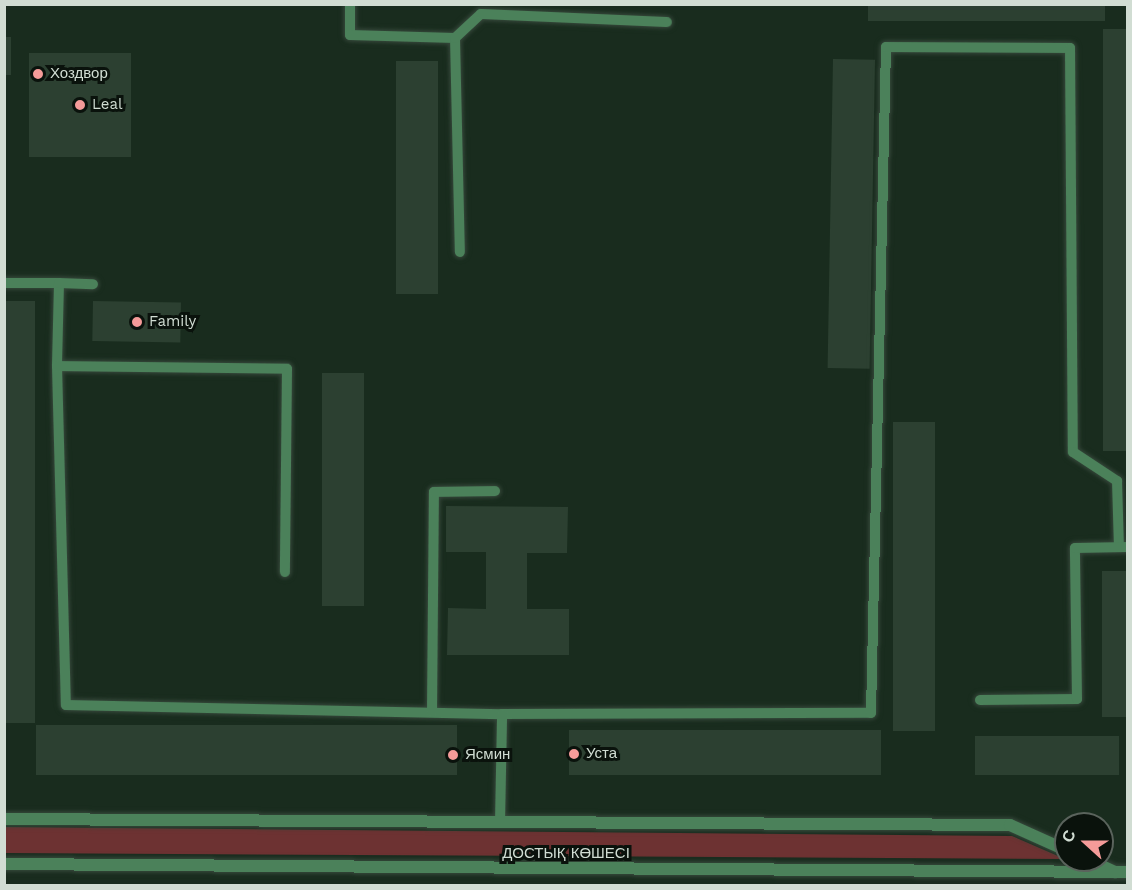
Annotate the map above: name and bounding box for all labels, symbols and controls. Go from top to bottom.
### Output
place label: Хоздвор [50,65,108,83]
marker: Хоздвор [31,67,45,81]
place label: Leal [92,96,122,114]
marker: Leal [73,98,87,112]
place label: Family [149,313,196,331]
marker: Family [130,315,144,329]
place label: Уста [586,745,617,763]
place label: Ясмин [465,746,510,764]
marker: Уста [567,747,581,761]
marker: Ясмин [446,748,460,762]
north arrow [1054,812,1114,872]
text: С [1058,827,1080,845]
street label: ДОСТЫҚ КӨШЕСІ [502,845,630,863]

